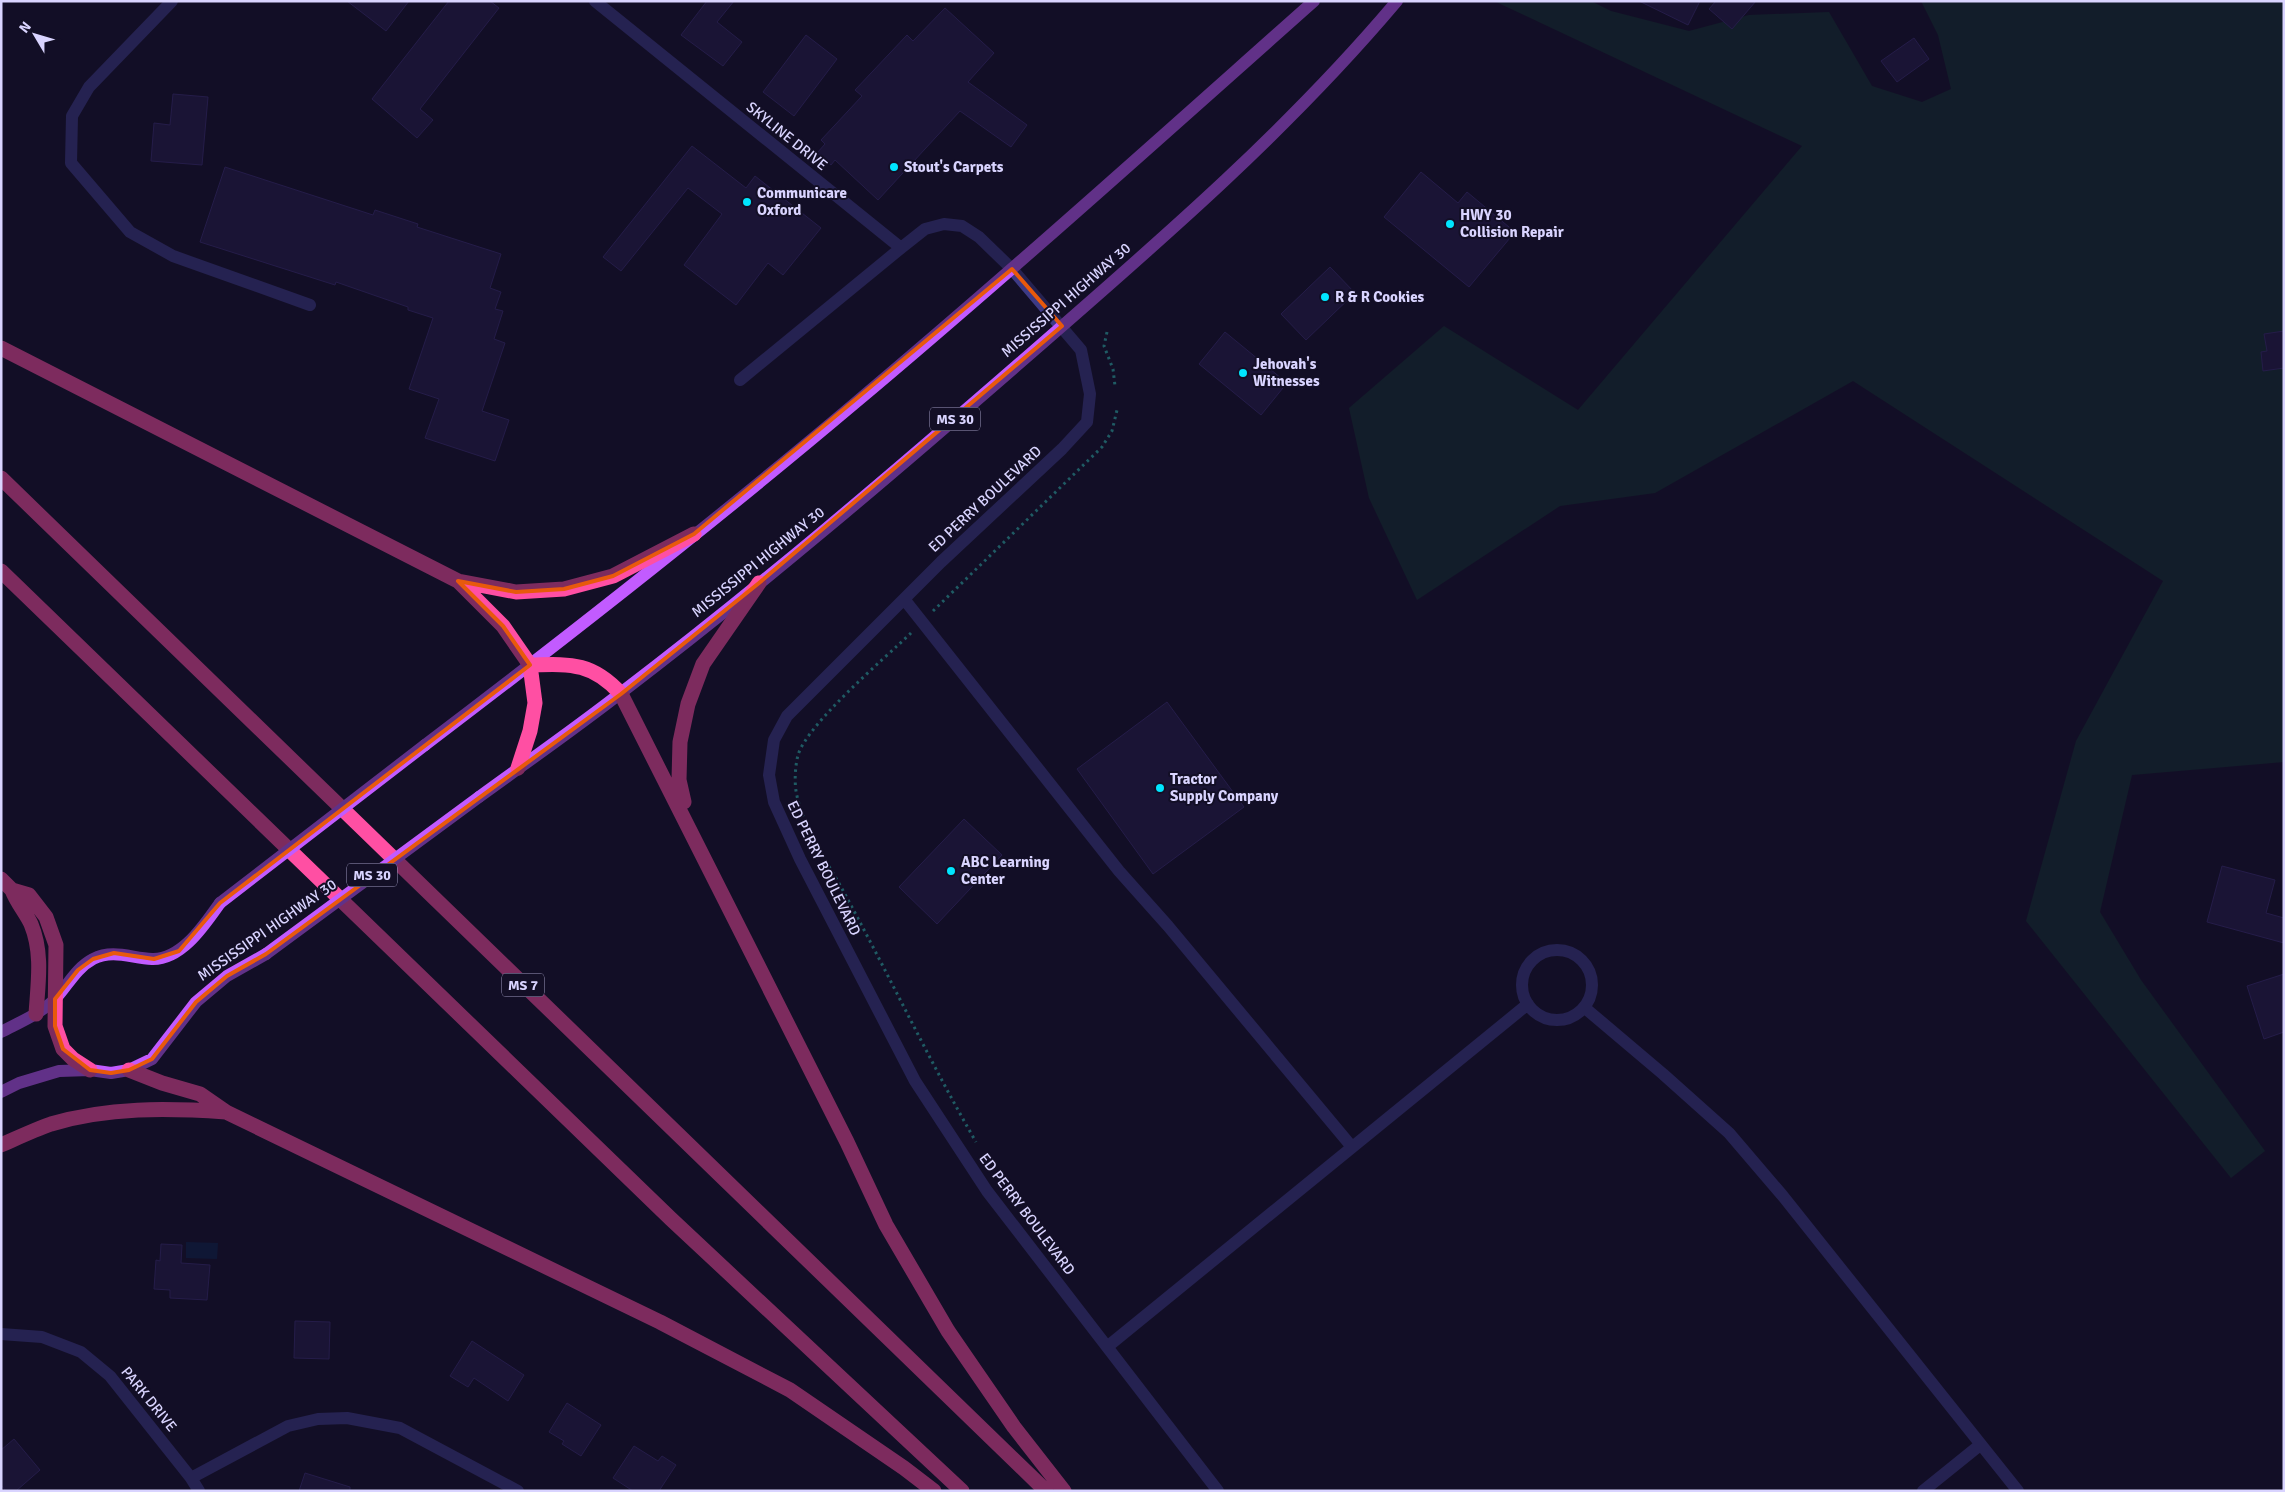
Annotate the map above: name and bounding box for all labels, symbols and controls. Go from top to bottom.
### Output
north arrow [10,10,60,60]
text: N [15,18,35,36]
street label: SKYLINE DRIVE [743,98,831,174]
place label: Stout's Carpets [904,158,1004,176]
marker: Stout's Carpets [888,161,900,173]
place label: Communicare Oxford [757,184,847,219]
marker: Communicare Oxford [741,196,753,208]
place label: HWY 30 Collision Repair [1460,206,1564,241]
marker: HWY 30 Collision Repair [1444,218,1456,230]
street label: MISSISSIPPI HIGHWAY 30 [998,239,1134,361]
place label: R & R Cookies [1335,288,1425,306]
marker: R & R Cookies [1319,291,1331,303]
place label: Jehovah's Witnesses [1253,355,1320,390]
marker: Jehovah's Witnesses [1237,367,1249,379]
road number: MS 30 [930,408,980,430]
street label: ED PERRY BOULEVARD [925,442,1045,556]
street label: MISSISSIPPI HIGHWAY 30 [688,503,828,621]
place label: Tractor Supply Company [1170,770,1279,805]
marker: Tractor Supply Company [1154,782,1166,794]
street label: ED PERRY BOULEVARD [784,798,864,938]
place label: ABC Learning Center [961,853,1050,888]
road number: MS 30 [347,864,397,886]
marker: ABC Learning Center [945,865,957,877]
street label: MISSISSIPPI HIGHWAY 30 [194,875,340,985]
road number: MS 7 [502,974,544,996]
street label: ED PERRY BOULEVARD [975,1150,1079,1278]
street label: PARK DRIVE [117,1363,181,1435]

